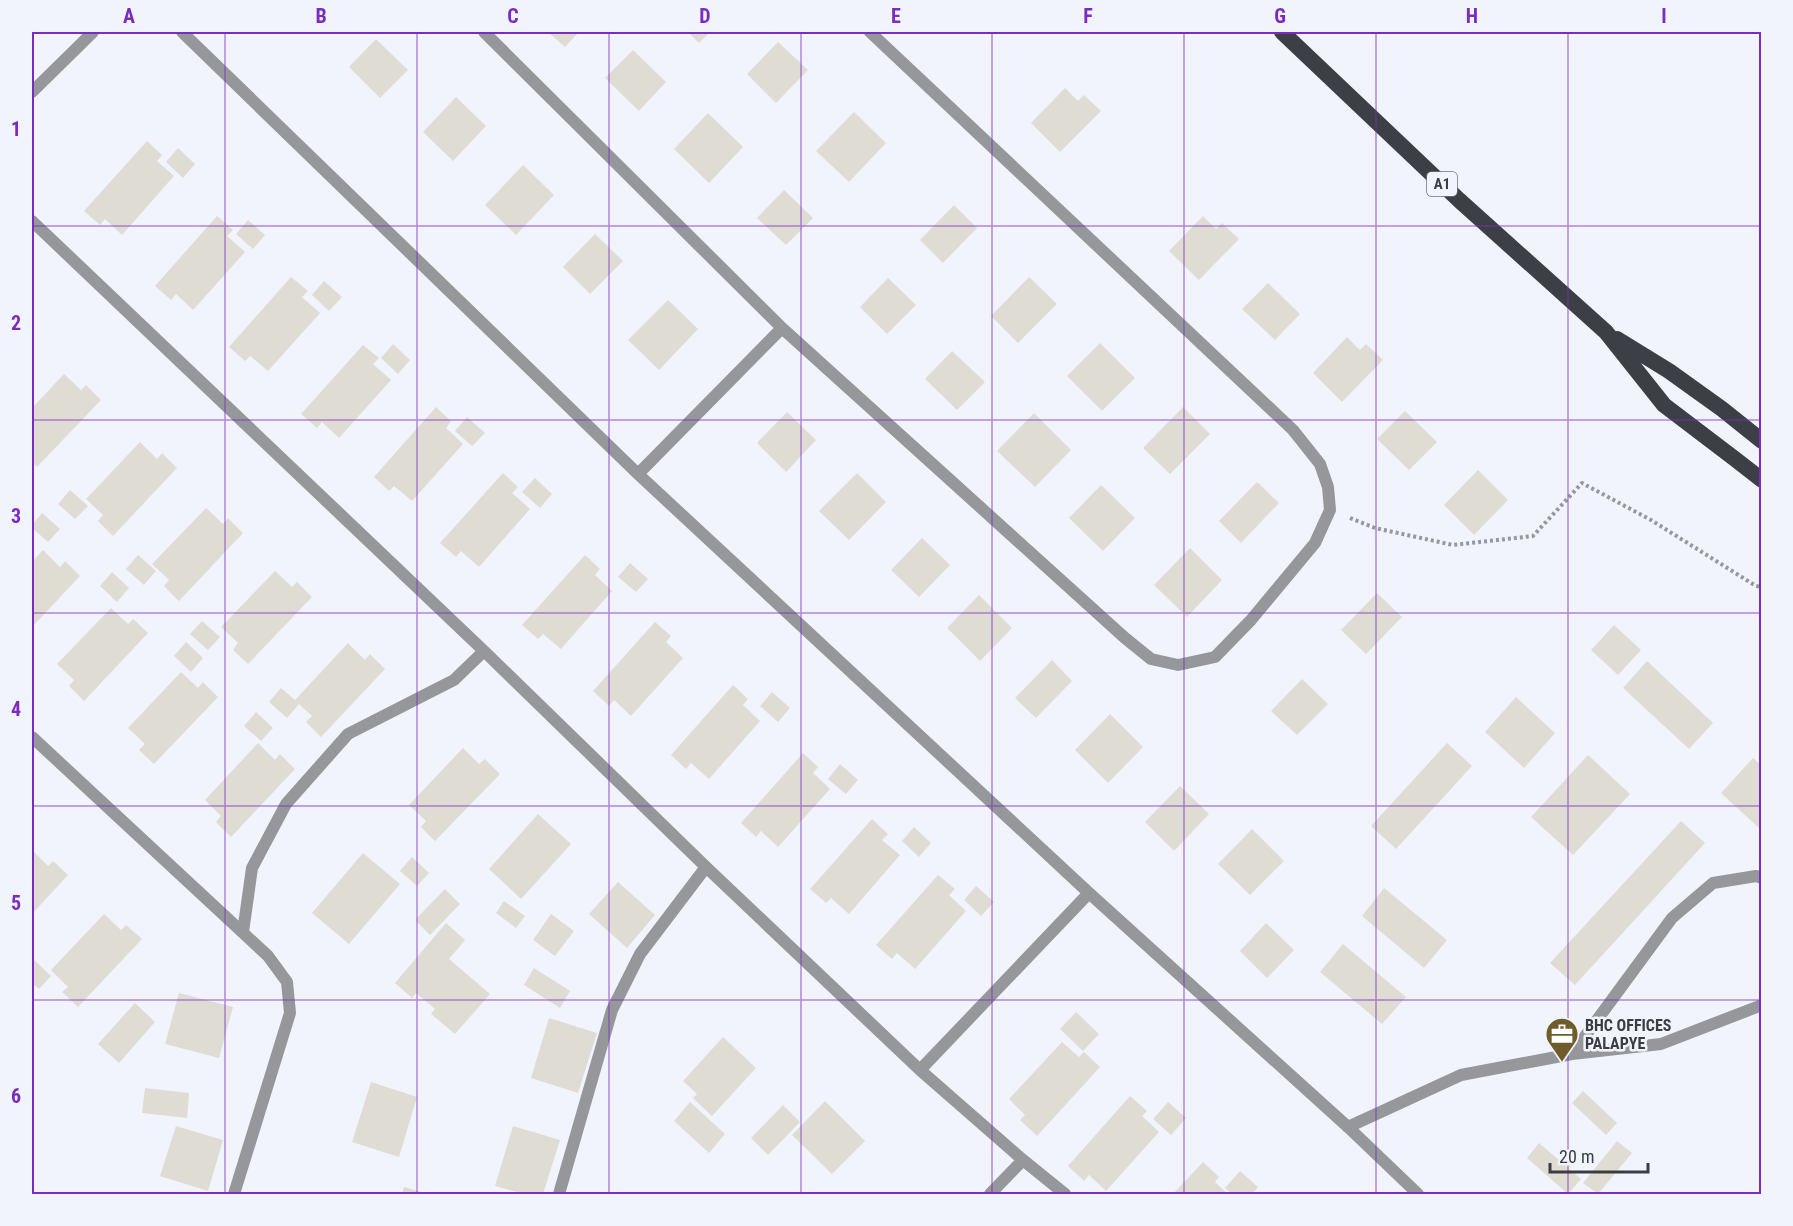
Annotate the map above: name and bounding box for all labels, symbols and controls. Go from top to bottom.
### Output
text: A [123,4,135,28]
text: B [315,4,327,28]
text: C [507,4,519,28]
text: D [699,4,711,28]
text: E [891,4,901,28]
text: F [1083,4,1093,28]
text: G [1274,4,1286,28]
text: H [1466,4,1478,28]
text: I [1661,4,1667,28]
text: 1 [11,117,21,141]
road number: A1 [1427,172,1457,196]
text: 2 [11,311,21,335]
text: 3 [11,504,21,528]
text: 4 [11,697,21,721]
text: 5 [11,891,21,915]
office icon: BHC OFFICES PALAPYE [1544,1016,1580,1063]
place label: BHC OFFICES PALAPYE [1585,1016,1672,1053]
text: 6 [11,1084,21,1108]
scale bar [1550,1136,1648,1174]
text: 20 m [1559,1146,1594,1167]

